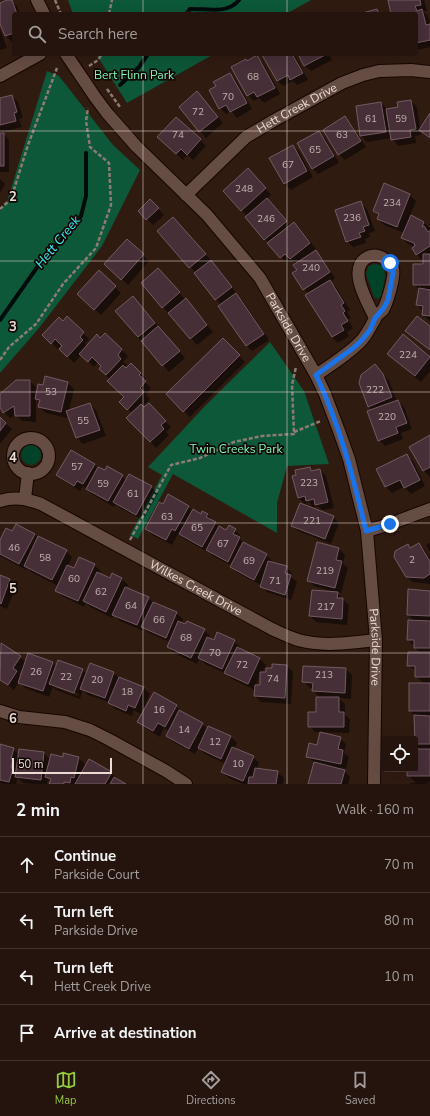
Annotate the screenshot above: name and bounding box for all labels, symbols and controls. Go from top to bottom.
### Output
search box [12,12,418,56]
icon: search [26,23,48,45]
text: Search here [58,24,138,44]
park label: Bert Flinn Park [94,67,175,83]
house number: 68 [247,70,259,84]
street label: Hett Creek Drive [254,79,340,137]
house number: 70 [222,90,234,104]
house number: 72 [192,105,204,119]
house number: 61 [365,112,377,126]
house number: 59 [395,112,407,126]
house number: 74 [172,128,184,142]
house number: 63 [336,128,348,142]
house number: 65 [309,143,321,157]
house number: 67 [282,158,294,172]
house number: 248 [235,182,253,196]
text: 2 [9,188,17,206]
house number: 234 [383,196,401,210]
house number: 236 [343,211,361,225]
water label: Hett Creek [31,212,85,272]
house number: 246 [257,212,275,226]
route start [381,254,399,272]
house number: 240 [302,261,320,275]
street label: Parkside Drive [262,290,315,365]
text: 3 [9,318,17,336]
house number: 224 [399,348,417,362]
house number: 222 [366,383,384,397]
house number: 53 [45,385,57,399]
house number: 220 [378,410,396,424]
house number: 55 [77,414,89,428]
park label: Twin Creeks Park [190,441,283,457]
text: 4 [9,449,17,467]
house number: 57 [71,460,83,474]
house number: 223 [300,476,318,490]
house number: 59 [97,477,109,491]
house number: 61 [127,487,139,501]
house number: 63 [161,510,173,524]
house number: 221 [303,514,321,528]
route end [381,515,399,533]
house number: 65 [191,521,203,535]
house number: 67 [217,537,229,551]
house number: 46 [8,541,20,555]
house number: 58 [39,551,51,565]
house number: 2 [409,553,415,567]
house number: 69 [243,554,255,568]
street label: Wilkes Creek Drive [147,556,245,619]
house number: 219 [316,564,334,578]
house number: 60 [68,572,80,586]
house number: 71 [269,574,281,588]
text: 5 [9,580,17,598]
house number: 62 [95,585,107,599]
house number: 64 [125,599,137,613]
house number: 217 [317,600,335,614]
street label: Parkside Drive [365,608,384,686]
house number: 66 [153,613,165,627]
house number: 68 [180,631,192,645]
house number: 70 [209,646,221,660]
house number: 72 [236,658,248,672]
house number: 26 [30,665,42,679]
house number: 213 [315,668,333,682]
house number: 22 [60,670,72,684]
house number: 74 [267,672,279,686]
house number: 20 [91,673,103,687]
house number: 18 [121,685,133,699]
house number: 16 [153,703,165,717]
text: 6 [9,710,17,728]
house number: 14 [178,723,190,737]
house number: 12 [209,735,221,749]
map controls [382,736,418,772]
button: locate [382,736,418,772]
scale bar [12,756,112,775]
text: 50 m [18,757,43,772]
house number: 10 [232,757,244,771]
text: 2 min [16,799,60,822]
text: Walk · 160 m [336,801,414,819]
text: Continue [54,846,116,866]
icon: ahead [16,854,38,876]
text: 70 m [384,856,414,874]
text: Parkside Court [54,866,139,884]
text: Turn left [54,902,113,922]
icon: left [16,910,38,932]
text: 80 m [384,912,414,930]
text: Parkside Drive [54,922,138,940]
text: Turn left [54,958,113,978]
icon: left [16,966,38,988]
text: 10 m [384,968,414,986]
text: Hett Creek Drive [54,978,151,996]
icon: arrive [16,1022,38,1044]
text: Arrive at destination [54,1023,197,1043]
tab: Map [55,1069,77,1108]
tab: Directions [186,1069,236,1108]
tab: Saved [345,1069,375,1108]

